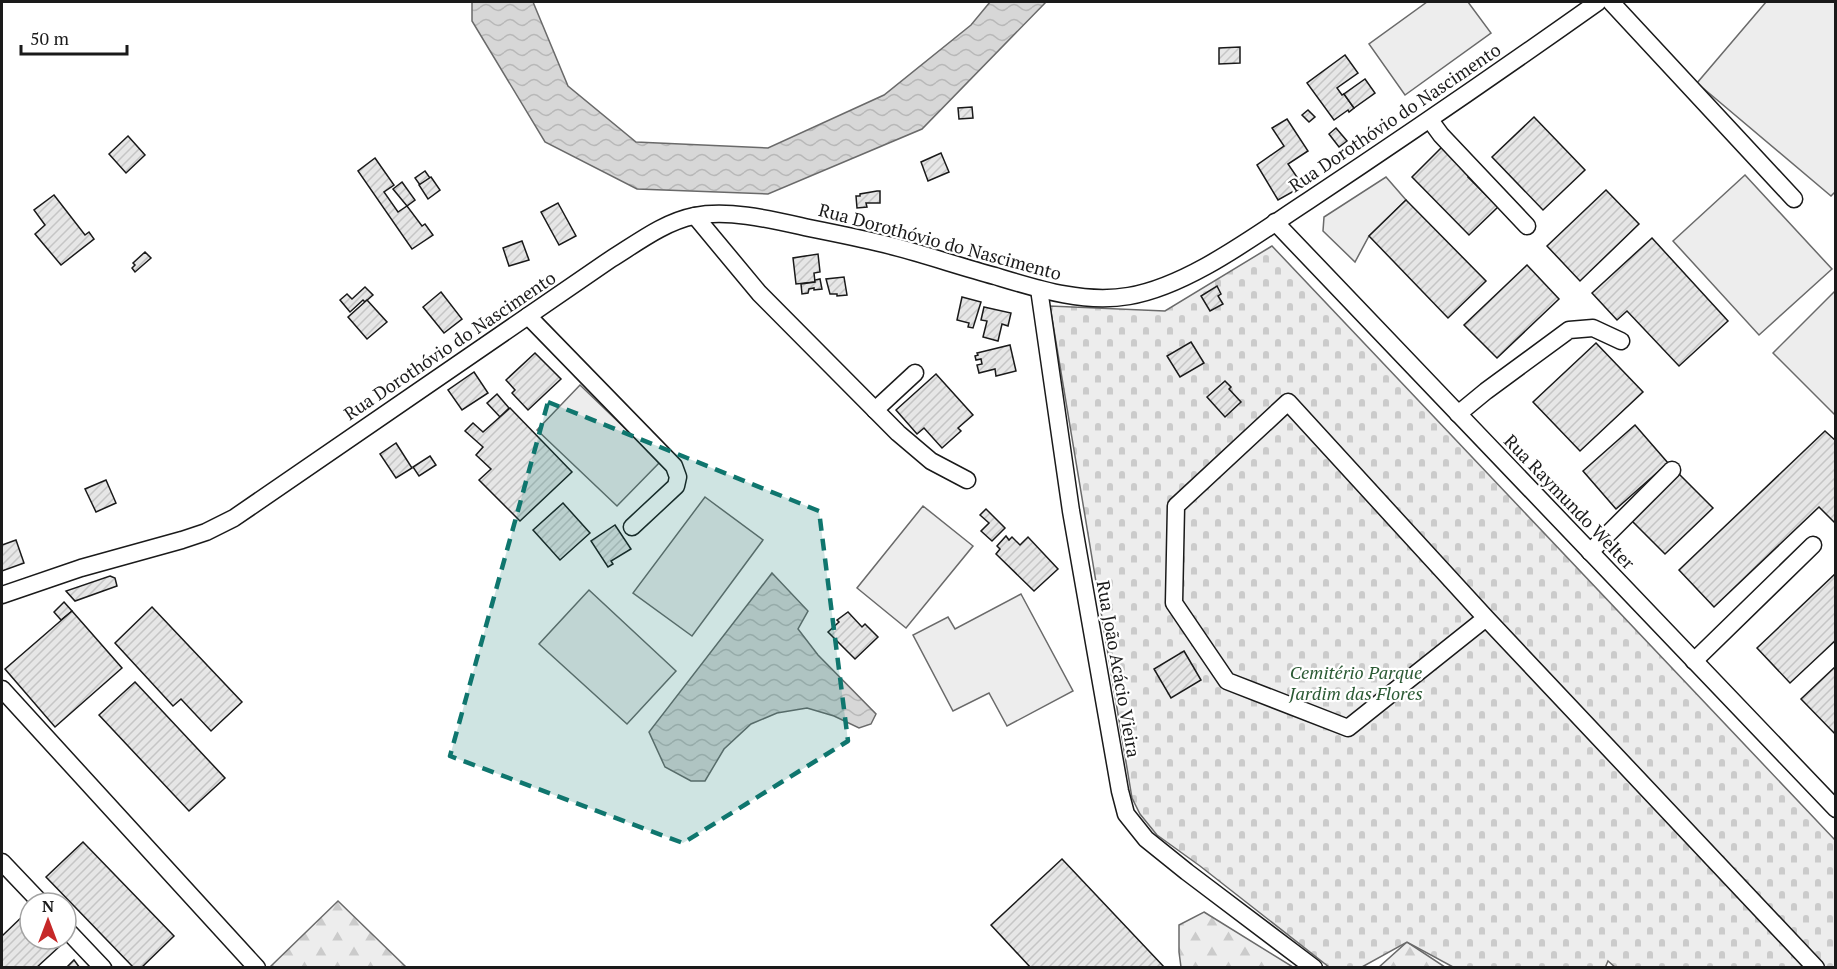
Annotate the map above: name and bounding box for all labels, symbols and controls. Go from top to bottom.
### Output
scale bar [21,18,128,56]
text: 50 m [30,26,70,50]
street label: Rua Dorothóvio do Nascimento [1284,37,1505,197]
street label: Rua Dorothóvio do Nascimento [816,197,1064,285]
street label: Rua Dorothóvio do Nascimento [339,265,560,425]
street label: Rua Raymundo Welter [1499,429,1640,574]
street label: Rua João Acácio Vieira [1092,578,1146,759]
park label: Cemitério Parque Jardim das Flores [1288,660,1423,705]
north arrow [18,891,78,951]
text: N [42,895,54,917]

